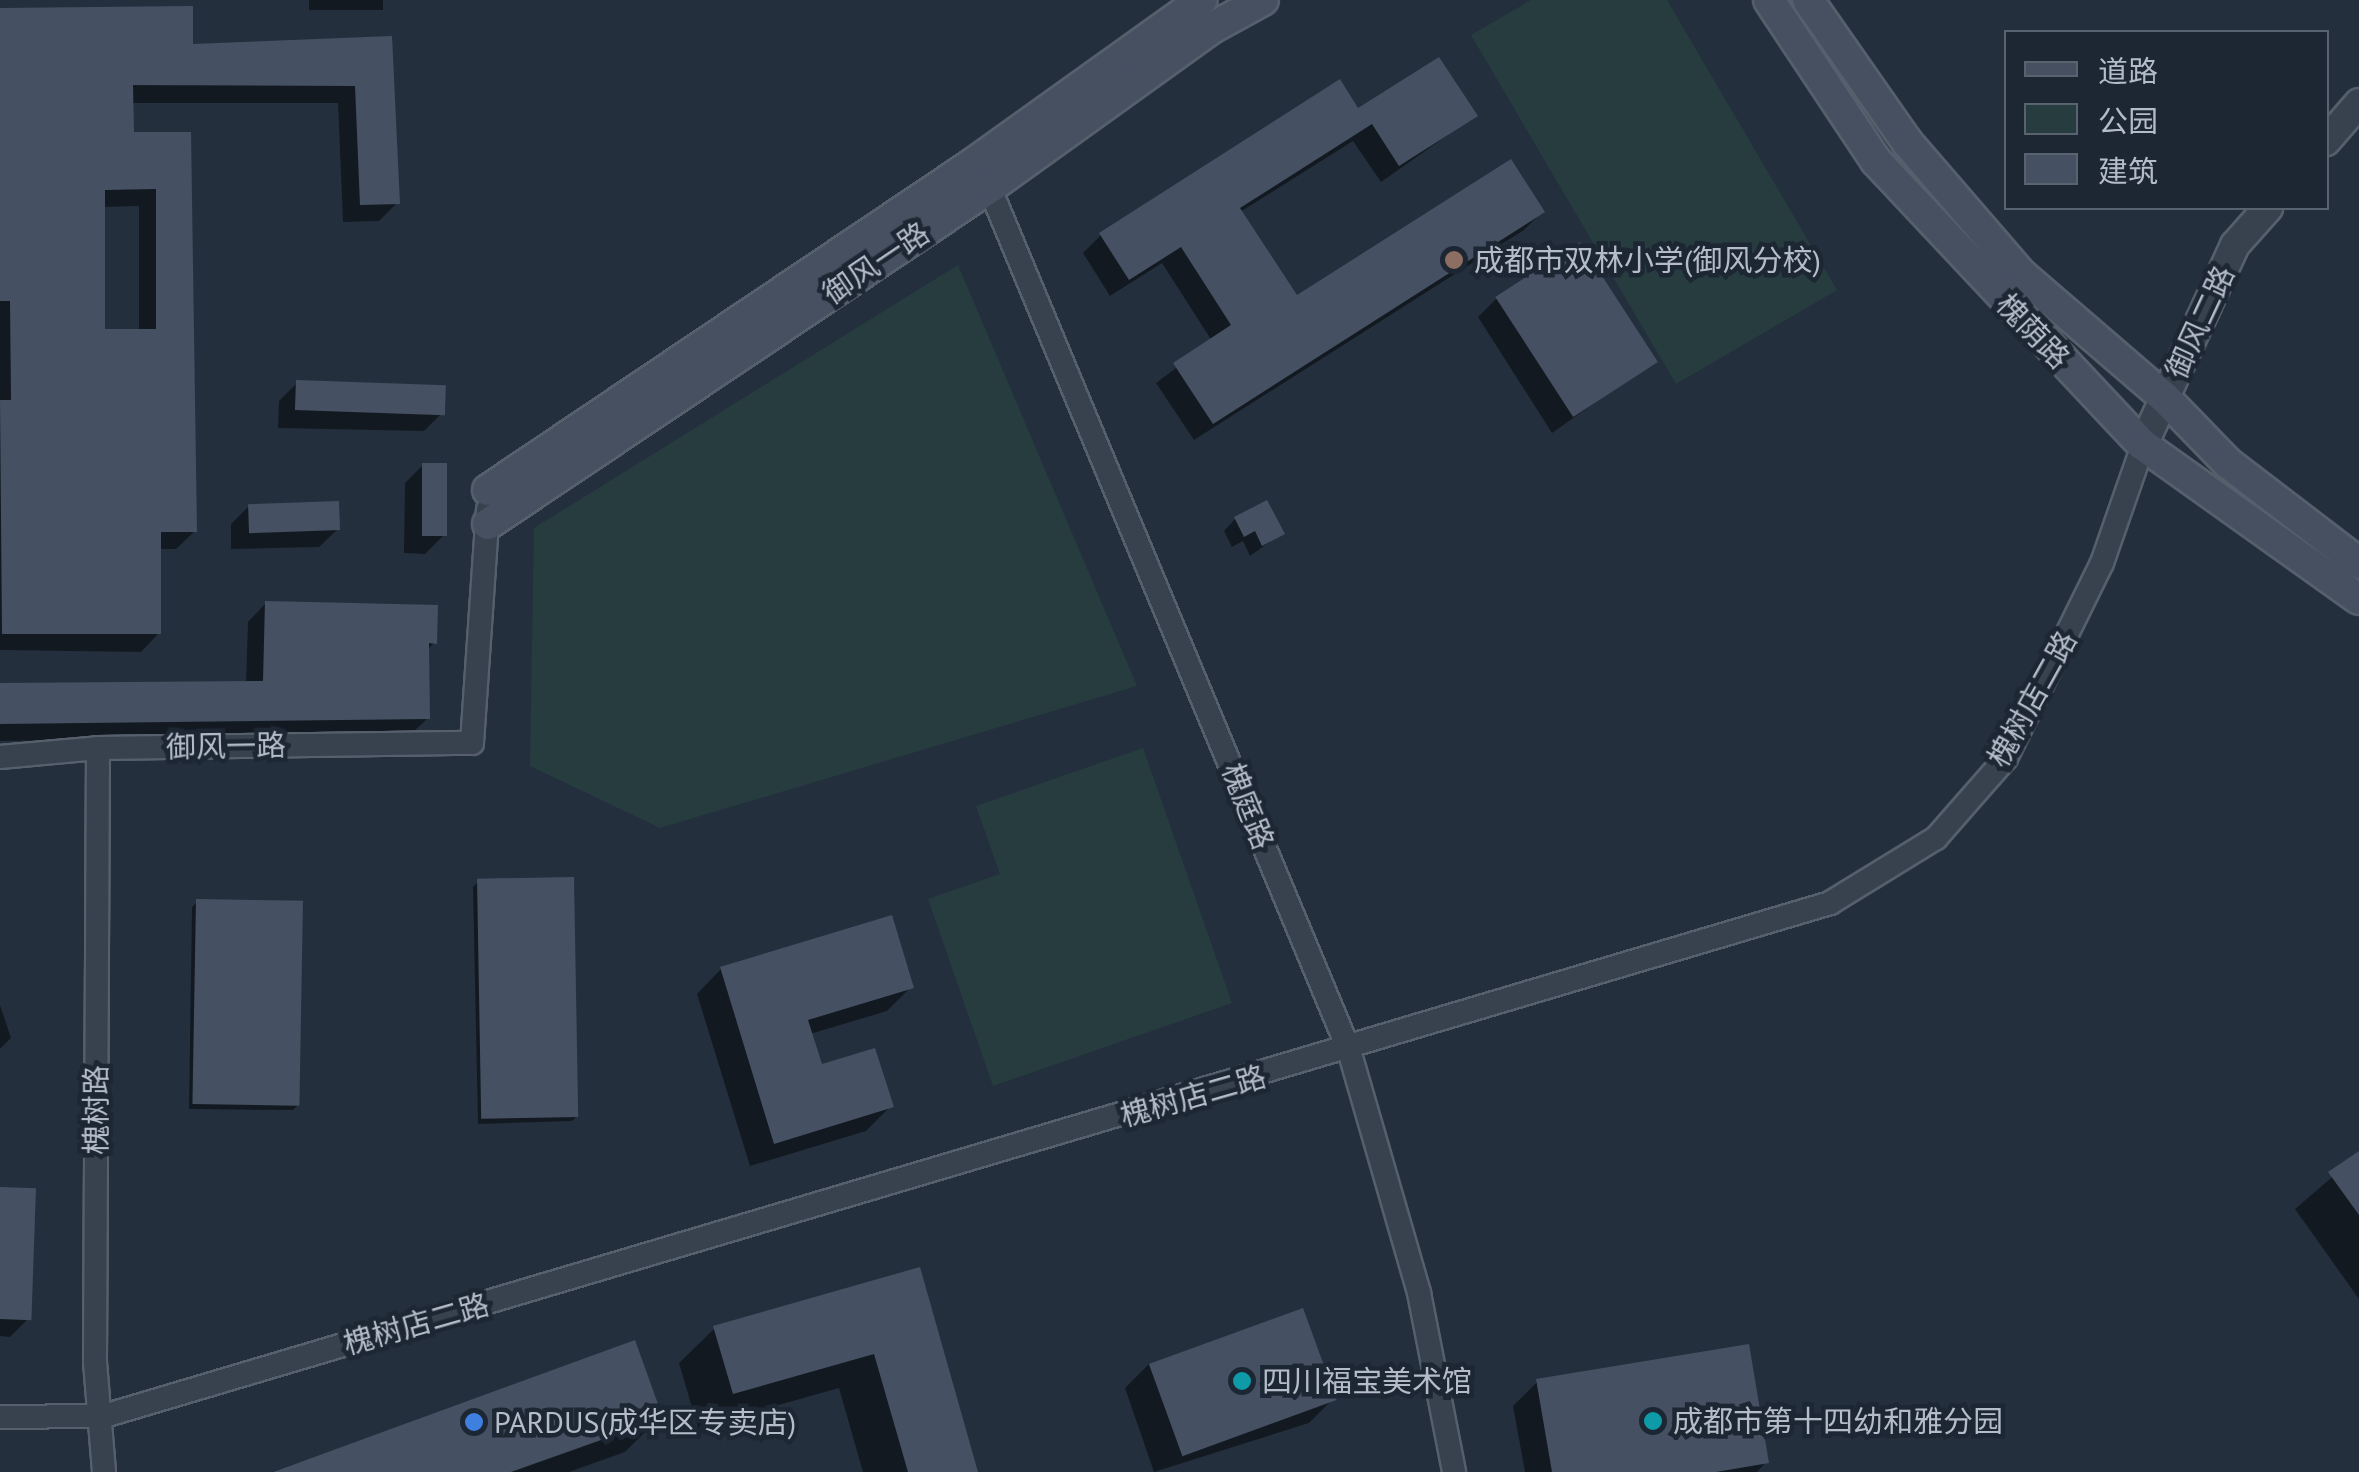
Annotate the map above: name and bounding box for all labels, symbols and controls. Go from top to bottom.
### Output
legend [2004,30,2329,210]
text: 道路 [2098,51,2158,90]
text: 公园 [2098,101,2158,140]
text: 建筑 [2098,151,2158,190]
street label: 御风一路 [816,215,936,311]
place label: 成都市双林小学(御风分校) [1474,242,1821,278]
marker: 成都市双林小学(御风分校) [1443,249,1465,271]
street label: 御风二路 [2158,260,2242,384]
street label: 槐荫路 [1989,286,2077,376]
street label: 槐树店二路 [1980,625,2084,773]
street label: 御风一路 [166,727,286,765]
street label: 槐庭路 [1214,758,1282,854]
street label: 槐树店二路 [1116,1058,1270,1134]
street label: 槐树路 [78,1065,114,1155]
street label: 槐树店二路 [339,1286,493,1362]
place label: 四川福宝美术馆 [1262,1363,1472,1399]
marker: 四川福宝美术馆 [1231,1370,1253,1392]
place label: 成都市第十四幼和雅分园 [1673,1403,2003,1439]
place label: PARDUS(成华区专卖店) [494,1404,796,1440]
marker: 成都市第十四幼和雅分园 [1642,1410,1664,1432]
marker: PARDUS(成华区专卖店) [463,1411,485,1433]

